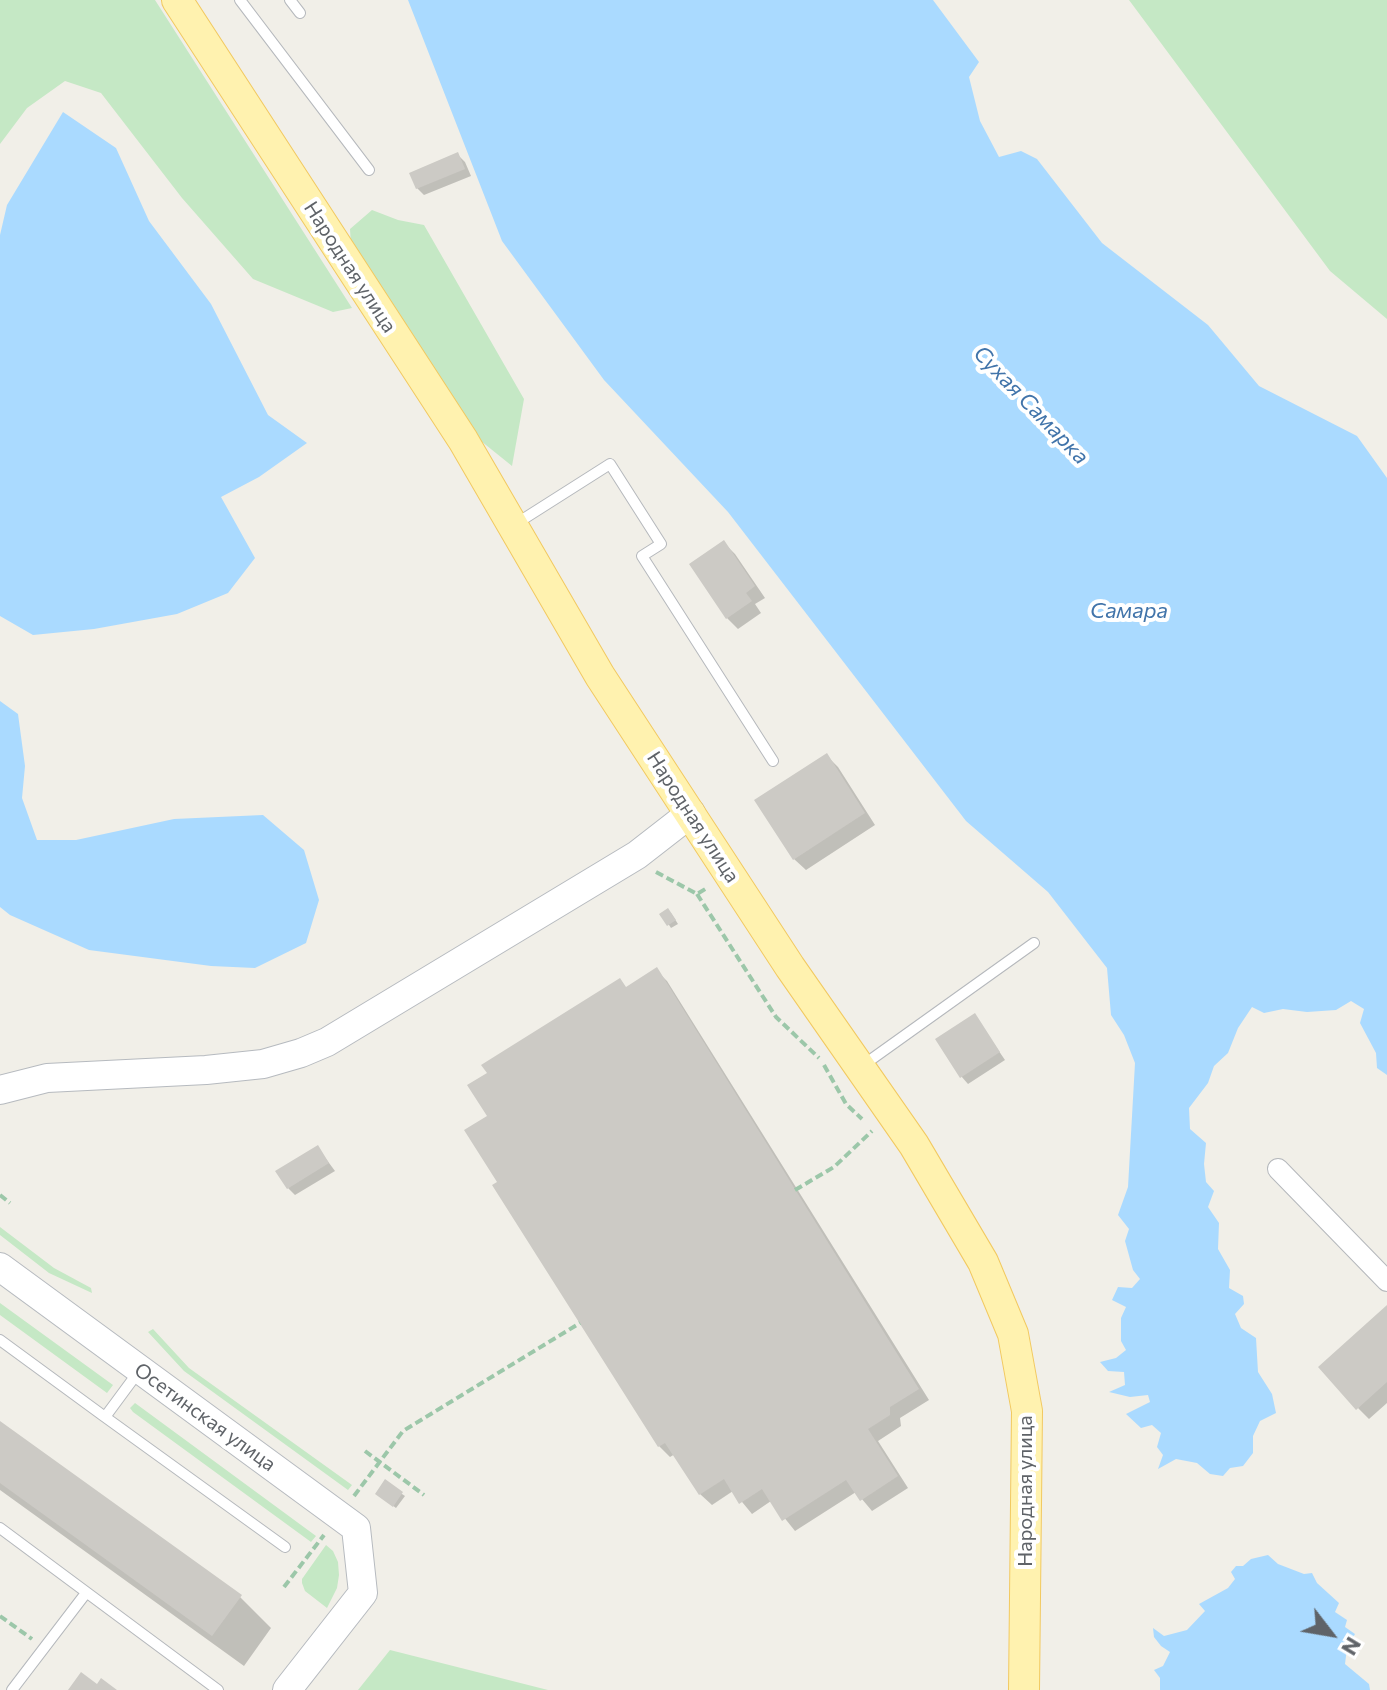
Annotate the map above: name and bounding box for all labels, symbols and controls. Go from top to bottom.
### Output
street label: Народная улица [299,197,401,337]
water label: Сухая Самарка [968,340,1094,470]
water label: Самара [1090,598,1168,624]
street label: Народная улица [642,747,744,887]
street label: Осетинская улица [130,1358,280,1476]
street label: Народная улица [1013,1415,1037,1567]
north arrow [1291,1594,1371,1674]
text: N [1336,1633,1368,1661]

